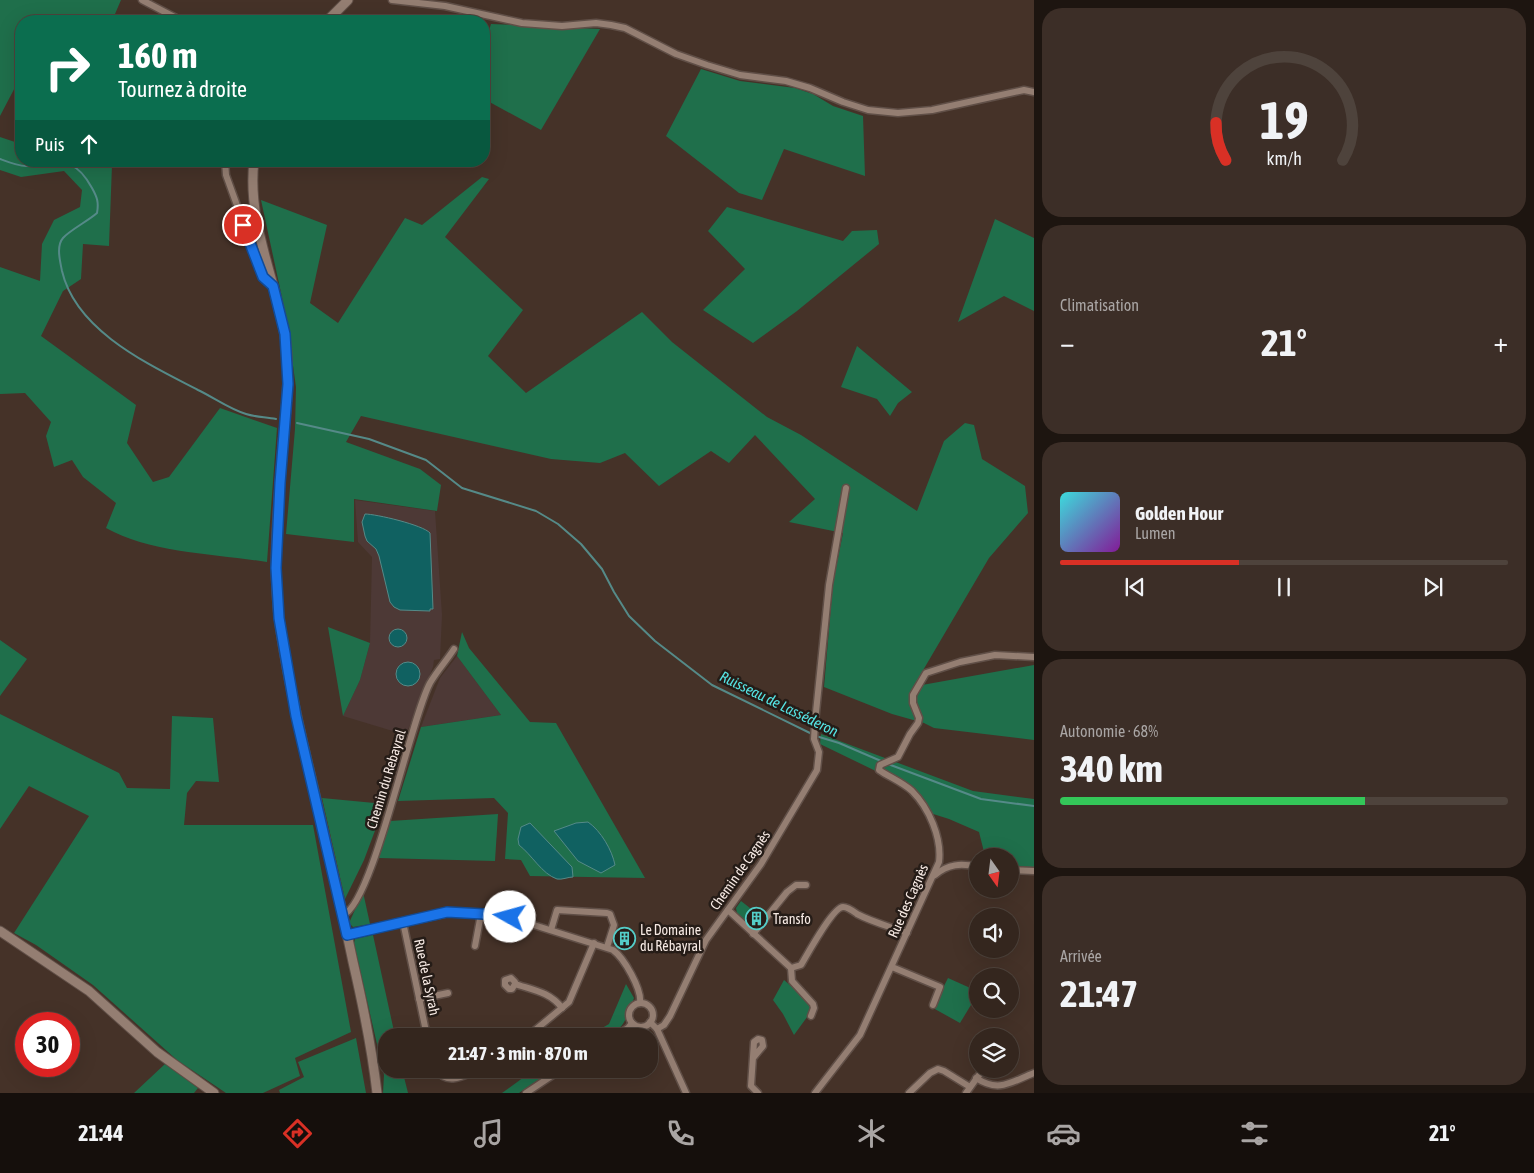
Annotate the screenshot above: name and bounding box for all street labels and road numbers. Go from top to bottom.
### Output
street label: Chemin du Rebayral [363,727,409,831]
street label: Chemin de Cagnès [707,827,773,913]
street label: Rue des Cagnès [885,862,931,940]
street label: Rue de la Syrah [411,937,443,1017]

